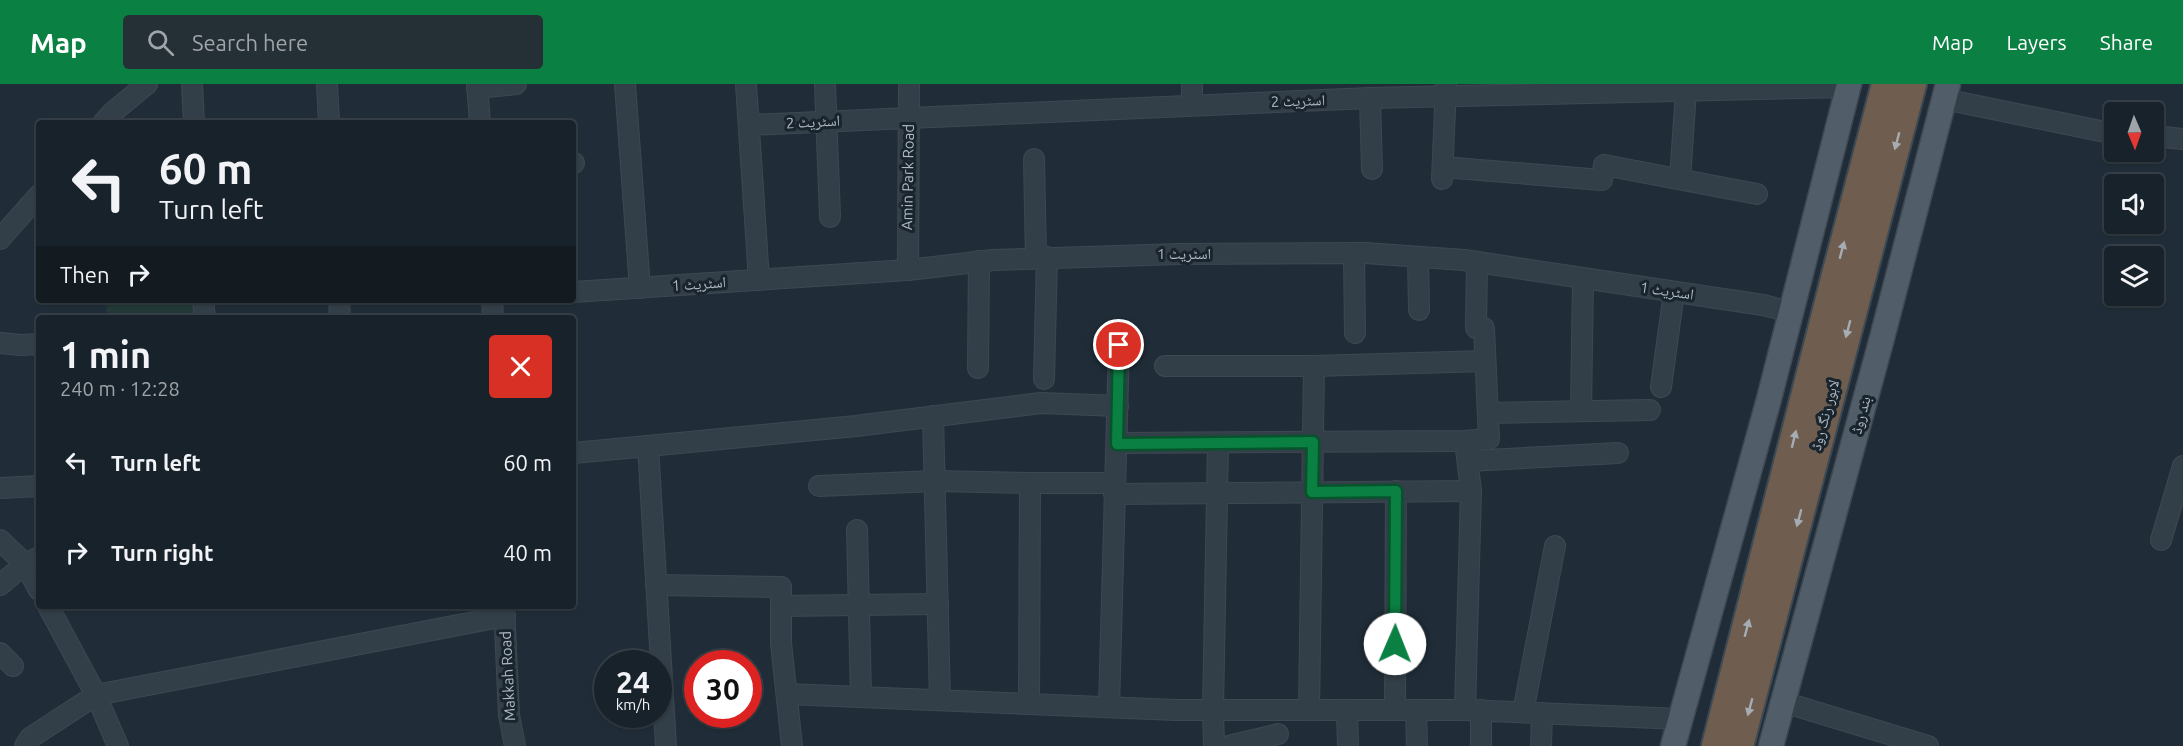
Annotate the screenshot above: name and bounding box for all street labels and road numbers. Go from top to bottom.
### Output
street label: اسٹریٹ 2 [1271,91,1325,111]
street label: اسٹریٹ 2 [785,112,841,132]
street label: Amin Park Road [898,124,917,230]
street label: اسٹریٹ 1 [1157,245,1211,263]
street label: اسٹریٹ 1 [671,273,727,295]
street label: اسٹریٹ 1 [1639,278,1695,304]
street label: لاہور رنگ روڈ [1807,378,1843,452]
street label: بند روڈ [1847,394,1875,436]
street label: Makkah Road [497,631,518,721]

